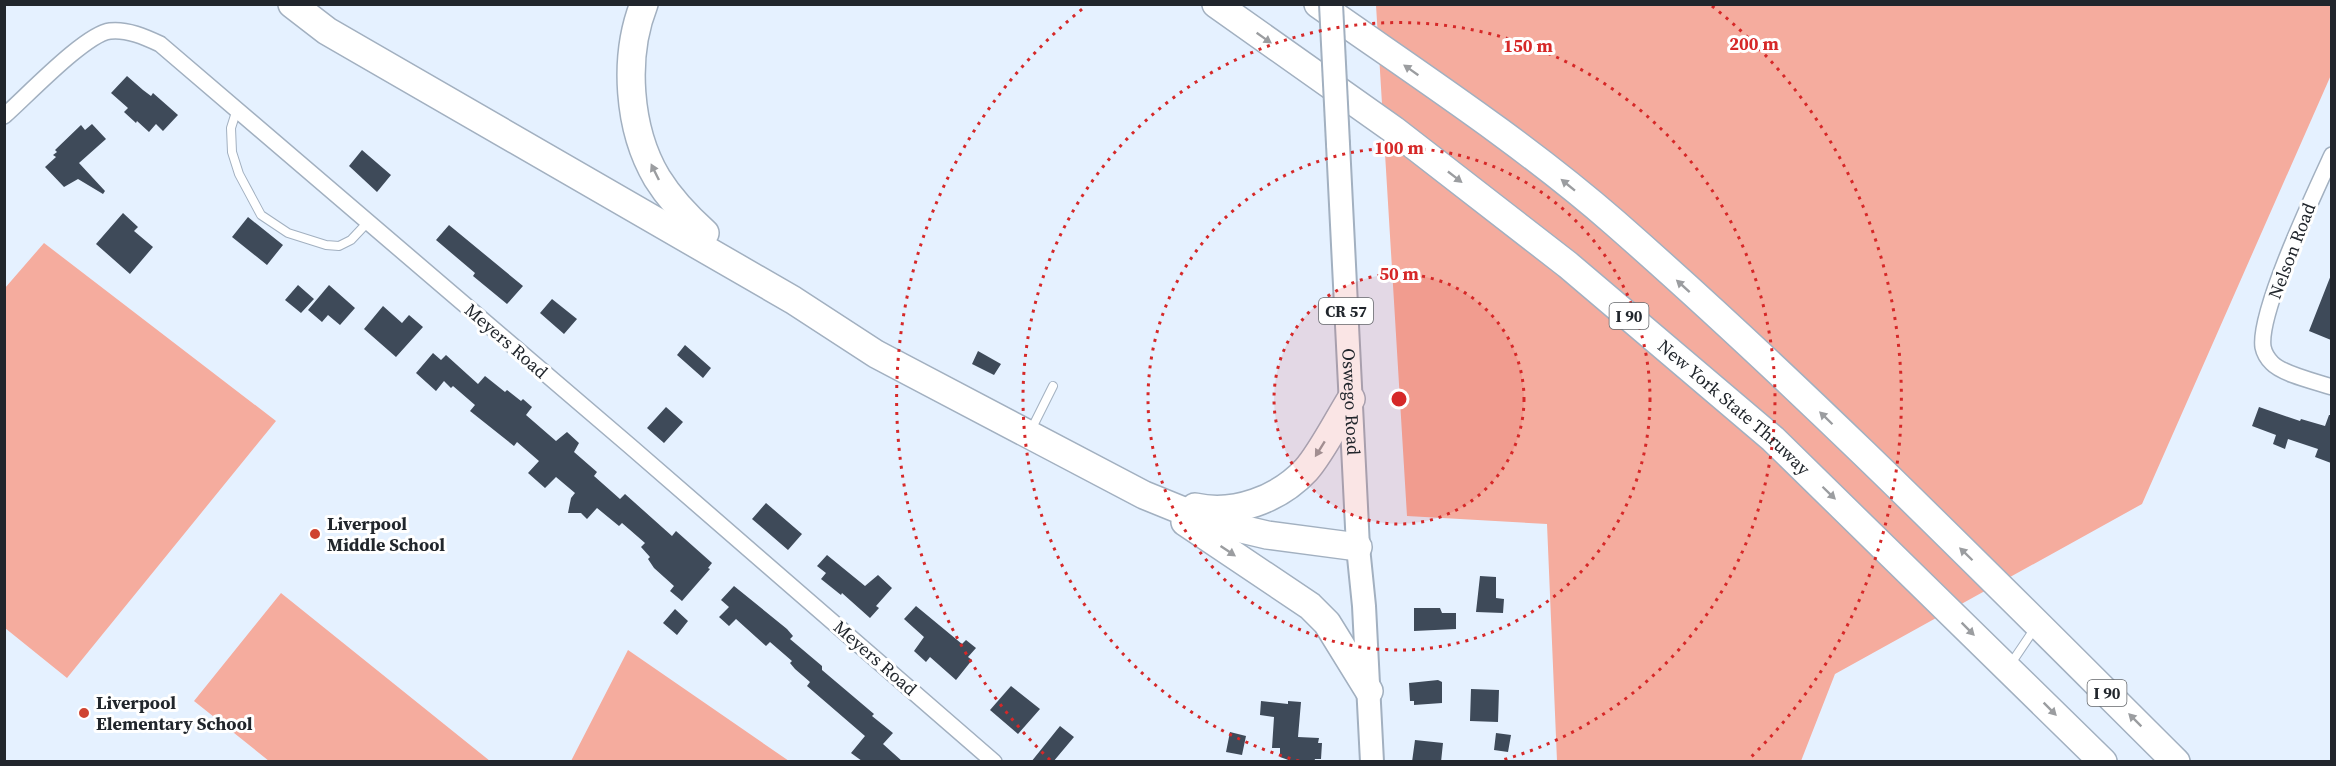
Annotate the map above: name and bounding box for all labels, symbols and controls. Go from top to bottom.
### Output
text: 200 m [1729,31,1779,56]
one-way arrow [1255,32,1271,44]
text: 150 m [1503,33,1553,58]
one-way arrow [1403,64,1419,76]
text: 100 m [1374,135,1424,160]
one-way arrow [650,163,659,180]
one-way arrow [1448,171,1463,183]
one-way arrow [1560,180,1575,192]
street label: Nelson Road [2262,199,2321,302]
text: 50 m [1379,261,1419,286]
one-way arrow [1676,280,1691,293]
street label: Meyers Road [459,297,553,384]
road number: CR 57 [1319,298,1373,324]
road number: I 90 [1610,303,1648,329]
street label: New York State Thruway [1653,334,1816,481]
street label: Oswego Road [1336,347,1366,456]
centre of rings [1389,389,1409,409]
one-way arrow [1819,411,1834,425]
one-way arrow [1314,441,1325,457]
one-way arrow [1821,485,1835,499]
place label: Liverpool Middle School [327,511,445,557]
marker: Liverpool Middle School [308,527,322,541]
one-way arrow [1219,545,1235,557]
one-way arrow [1958,547,1973,561]
street label: Meyers Road [828,614,922,701]
one-way arrow [1961,621,1975,635]
road number: I 90 [2088,680,2126,706]
place label: Liverpool Elementary School [96,690,253,736]
one-way arrow [2042,702,2057,716]
marker: Liverpool Elementary School [77,706,91,720]
one-way arrow [2128,714,2142,728]

